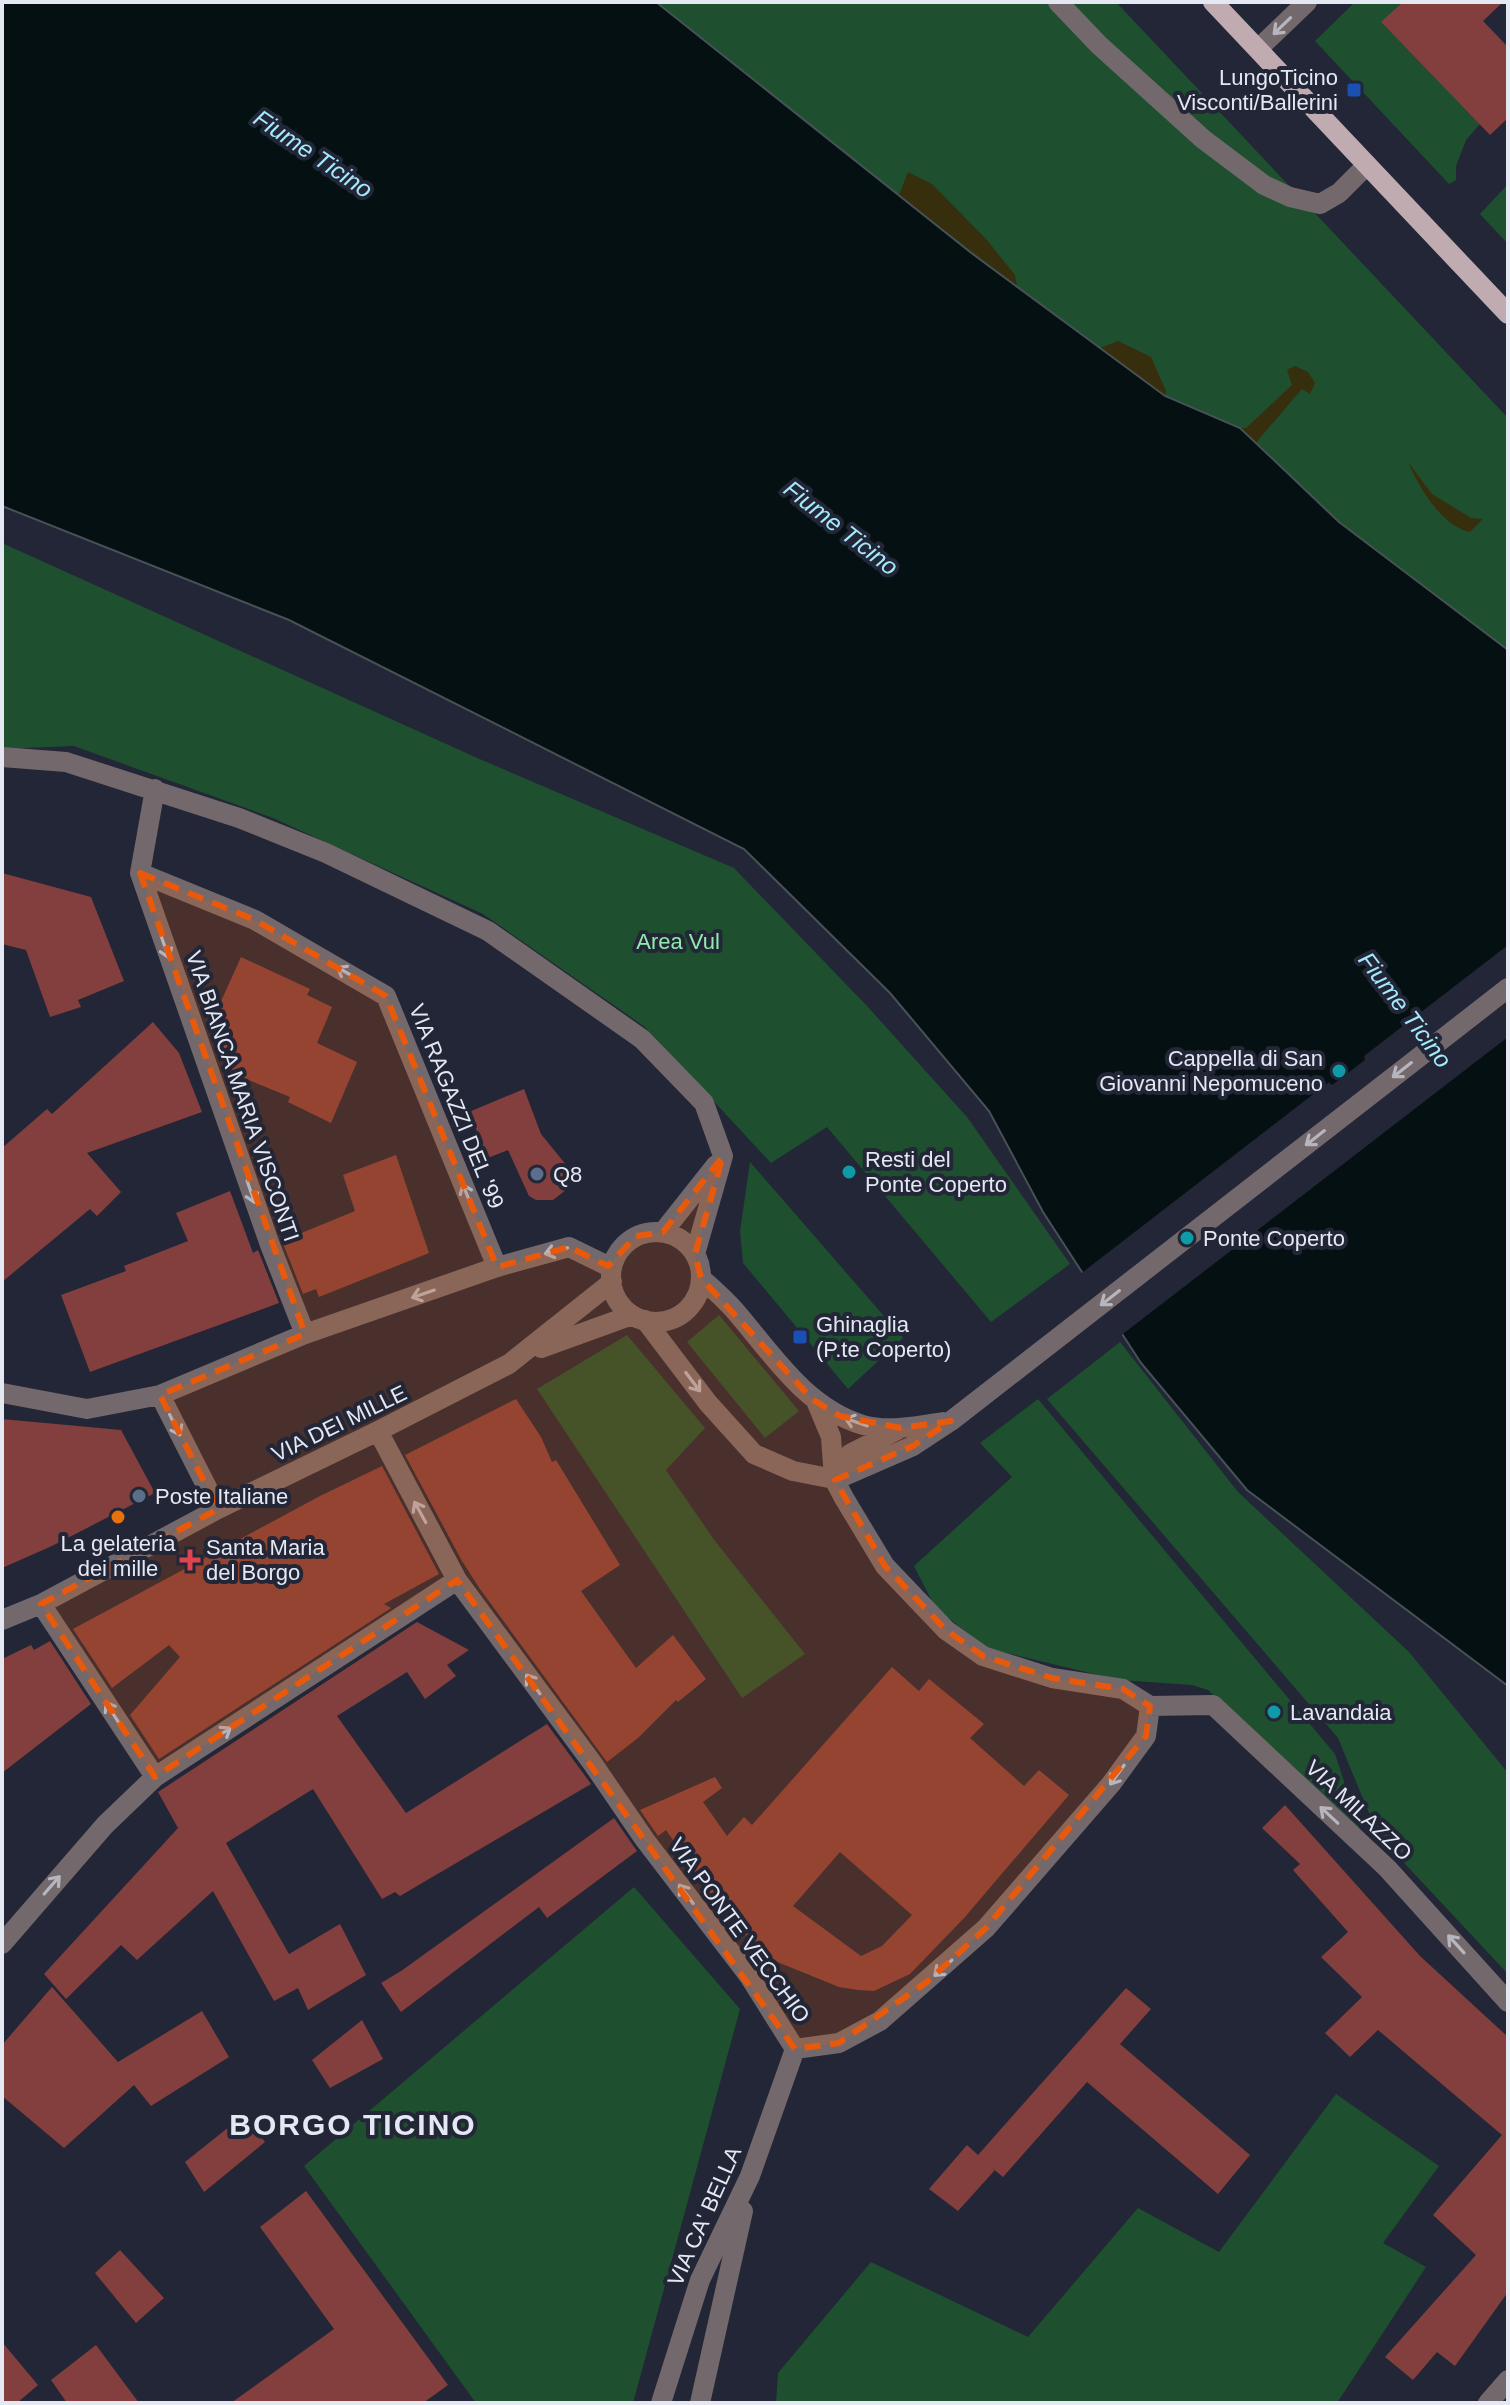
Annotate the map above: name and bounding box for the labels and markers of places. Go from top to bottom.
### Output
place label: LungoTicino Visconti/Ballerini [1177,65,1338,115]
marker: LungoTicino Visconti/Ballerini [1345,81,1363,99]
place label: Cappella di San Giovanni Nepomuceno [1099,1046,1323,1096]
marker: Cappella di San Giovanni Nepomuceno [1330,1062,1348,1080]
place label: Resti del Ponte Coperto [865,1147,1007,1197]
place label: Q8 [553,1162,582,1187]
marker: Resti del Ponte Coperto [840,1163,858,1181]
marker: Q8 [528,1165,546,1183]
place label: Ponte Coperto [1203,1226,1345,1251]
marker: Ponte Coperto [1178,1229,1196,1247]
place label: Ghinaglia (P.te Coperto) [816,1312,951,1362]
marker: Ghinaglia (P.te Coperto) [791,1328,809,1346]
place label: Poste Italiane [155,1484,288,1509]
marker: Poste Italiane [130,1487,148,1505]
marker: La gelateria dei mille [109,1508,127,1526]
place label: La gelateria dei mille [61,1531,176,1581]
place label: Santa Maria del Borgo [206,1535,325,1585]
marker: Santa Maria del Borgo [181,1551,199,1569]
place label: Lavandaia [1290,1700,1392,1725]
marker: Lavandaia [1265,1703,1283,1721]

